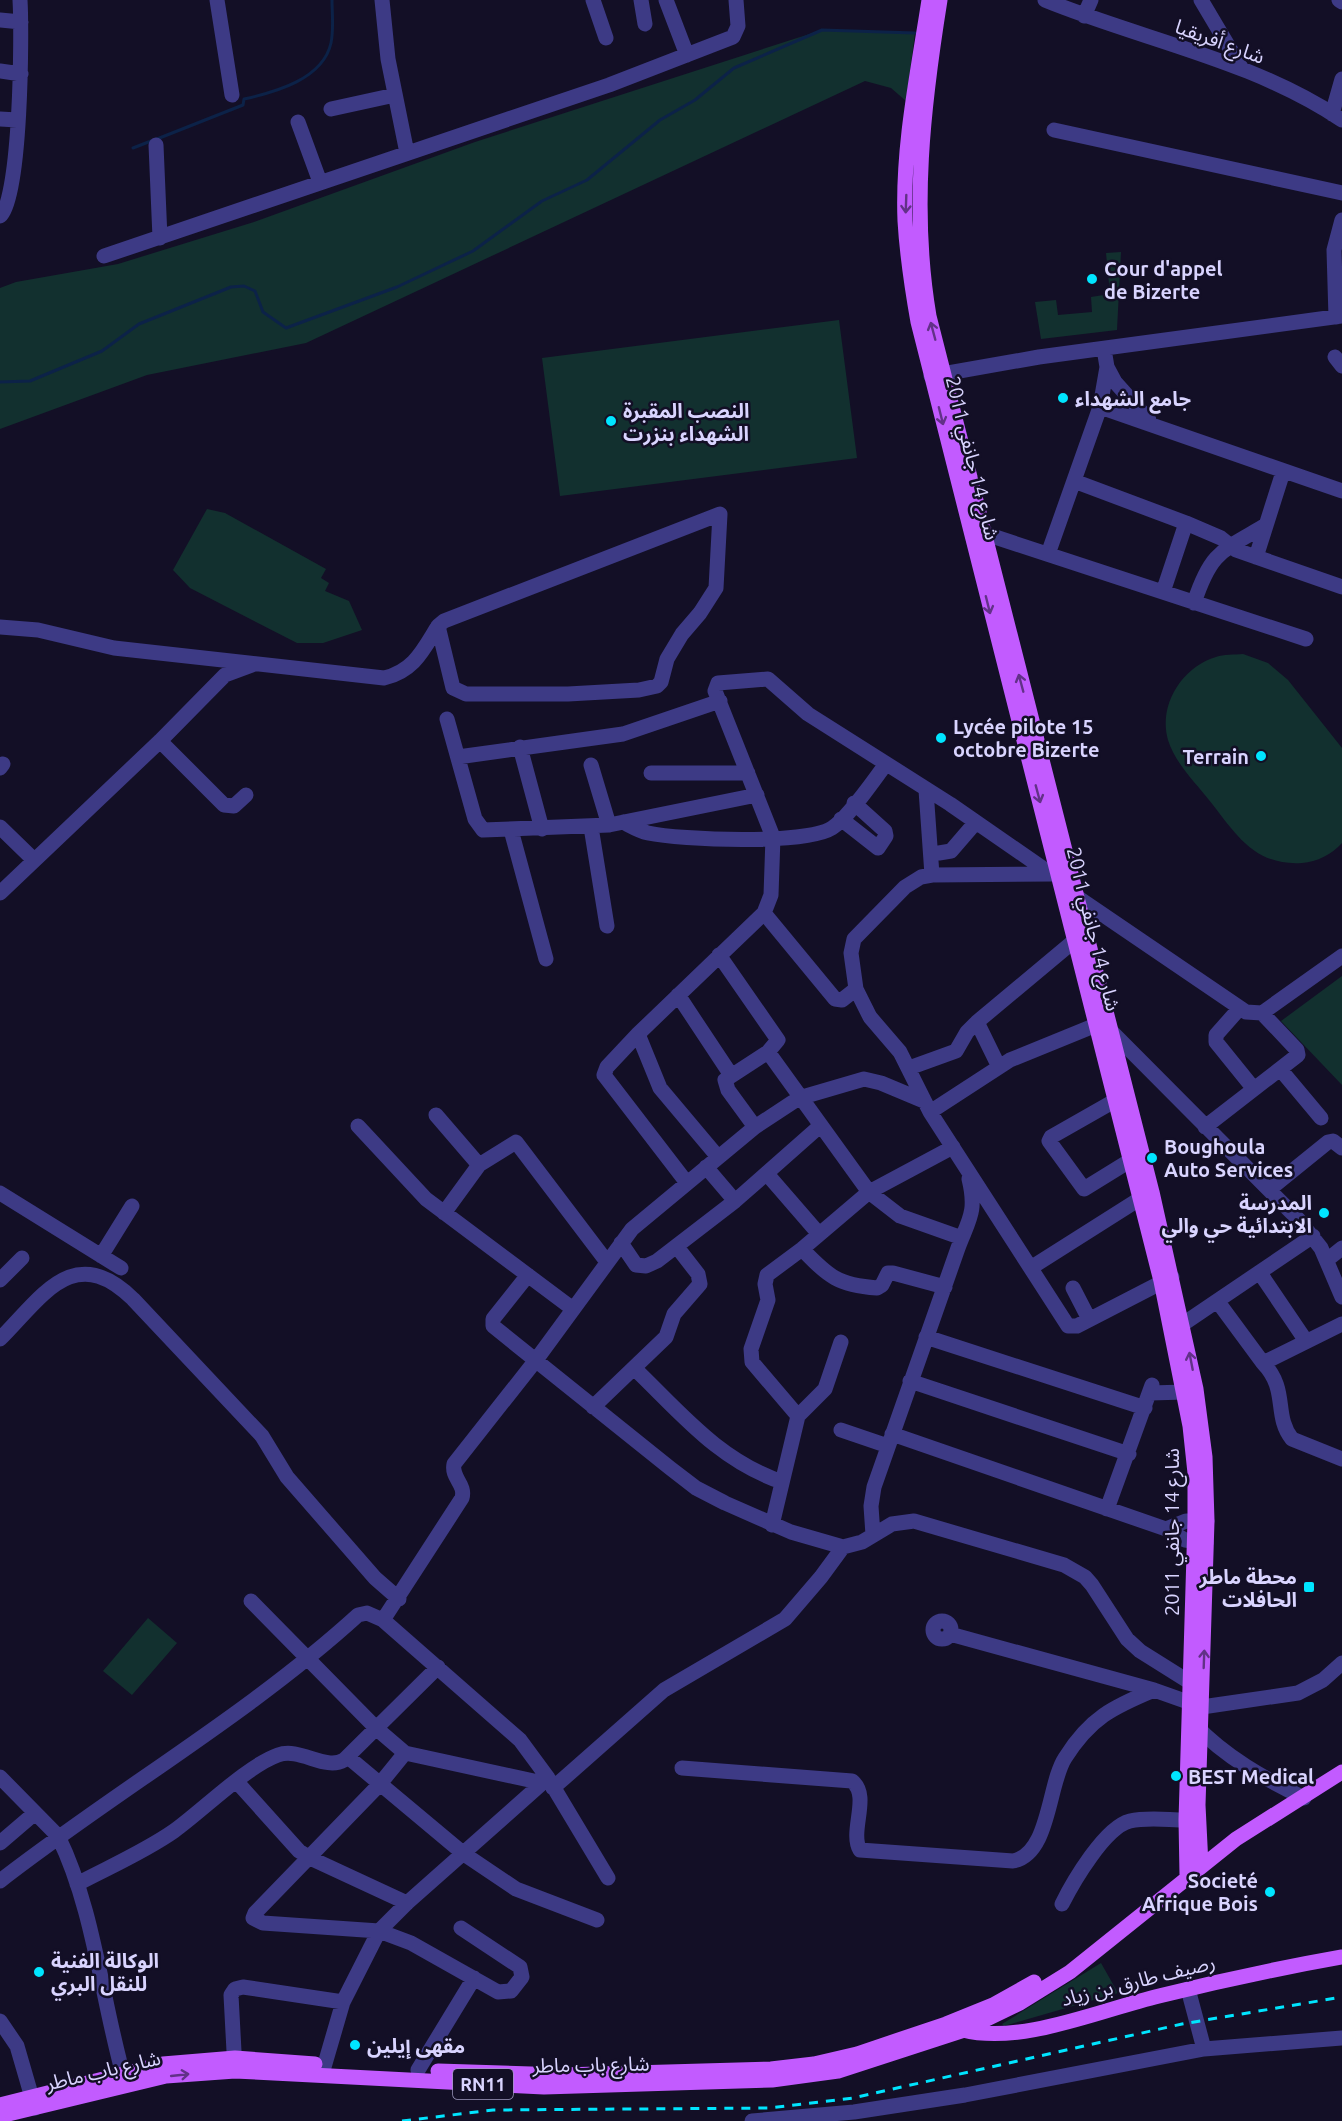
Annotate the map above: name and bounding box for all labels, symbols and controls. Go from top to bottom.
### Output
street label: شارع أفريقيا [1171,14,1268,72]
one-way arrow [900,193,911,213]
place label: Cour d'appel de Bizerte [1104,257,1223,303]
marker: Cour d'appel de Bizerte [1085,272,1099,286]
one-way arrow [927,321,938,340]
street label: شارع 14 جانفي 2011 [937,374,1004,543]
place label: جامع الشهداء [1075,387,1192,414]
marker: جامع الشهداء [1056,391,1070,405]
place label: النصب المقبرة الشهداء بنزرت [623,399,750,446]
one-way arrow [935,406,947,425]
marker: النصب المقبرة الشهداء بنزرت [604,414,618,428]
one-way arrow [982,596,994,615]
one-way arrow [1015,673,1027,692]
place label: Lycée pilote 15 octobre Bizerte [953,715,1099,761]
marker: Lycée pilote 15 octobre Bizerte [934,731,948,745]
place label: Terrain [1182,745,1249,768]
marker: Terrain [1254,749,1268,763]
one-way arrow [1032,784,1044,803]
street label: شارع 14 جانفي 2011 [1058,845,1125,1014]
place label: Boughoula Auto Services [1164,1135,1293,1181]
marker: Boughoula Auto Services [1145,1151,1159,1165]
place label: المدرسة الابتدائية حي والي [1161,1191,1312,1242]
marker: المدرسة الابتدائية حي والي [1317,1206,1331,1220]
one-way arrow [1185,1351,1196,1371]
street label: شارع 14 جانفي 2011 [1160,1448,1187,1616]
place label: محطة ماطر الحافلات [1198,1565,1297,1611]
marker: محطة ماطر الحافلات [1302,1580,1316,1594]
one-way arrow [1198,1650,1209,1670]
place label: BEST Medical [1188,1765,1314,1788]
marker: BEST Medical [1169,1769,1183,1783]
place label: Societé Afrique Bois [1142,1869,1258,1915]
marker: Societé Afrique Bois [1263,1885,1277,1899]
place label: الوكالة الفنية للنقل البري [51,1949,159,2000]
street label: رصيف طارق بن زياد [1059,1950,1217,2011]
marker: الوكالة الفنية للنقل البري [32,1965,46,1979]
place label: مقهى إيلين [367,2034,465,2060]
marker: مقهى إيلين [348,2038,362,2052]
street label: شارع باب ماطر [42,2046,163,2098]
street label: شارع باب ماطر [531,2051,650,2081]
one-way arrow [169,2069,189,2080]
road number: RN11 [453,2069,513,2099]

